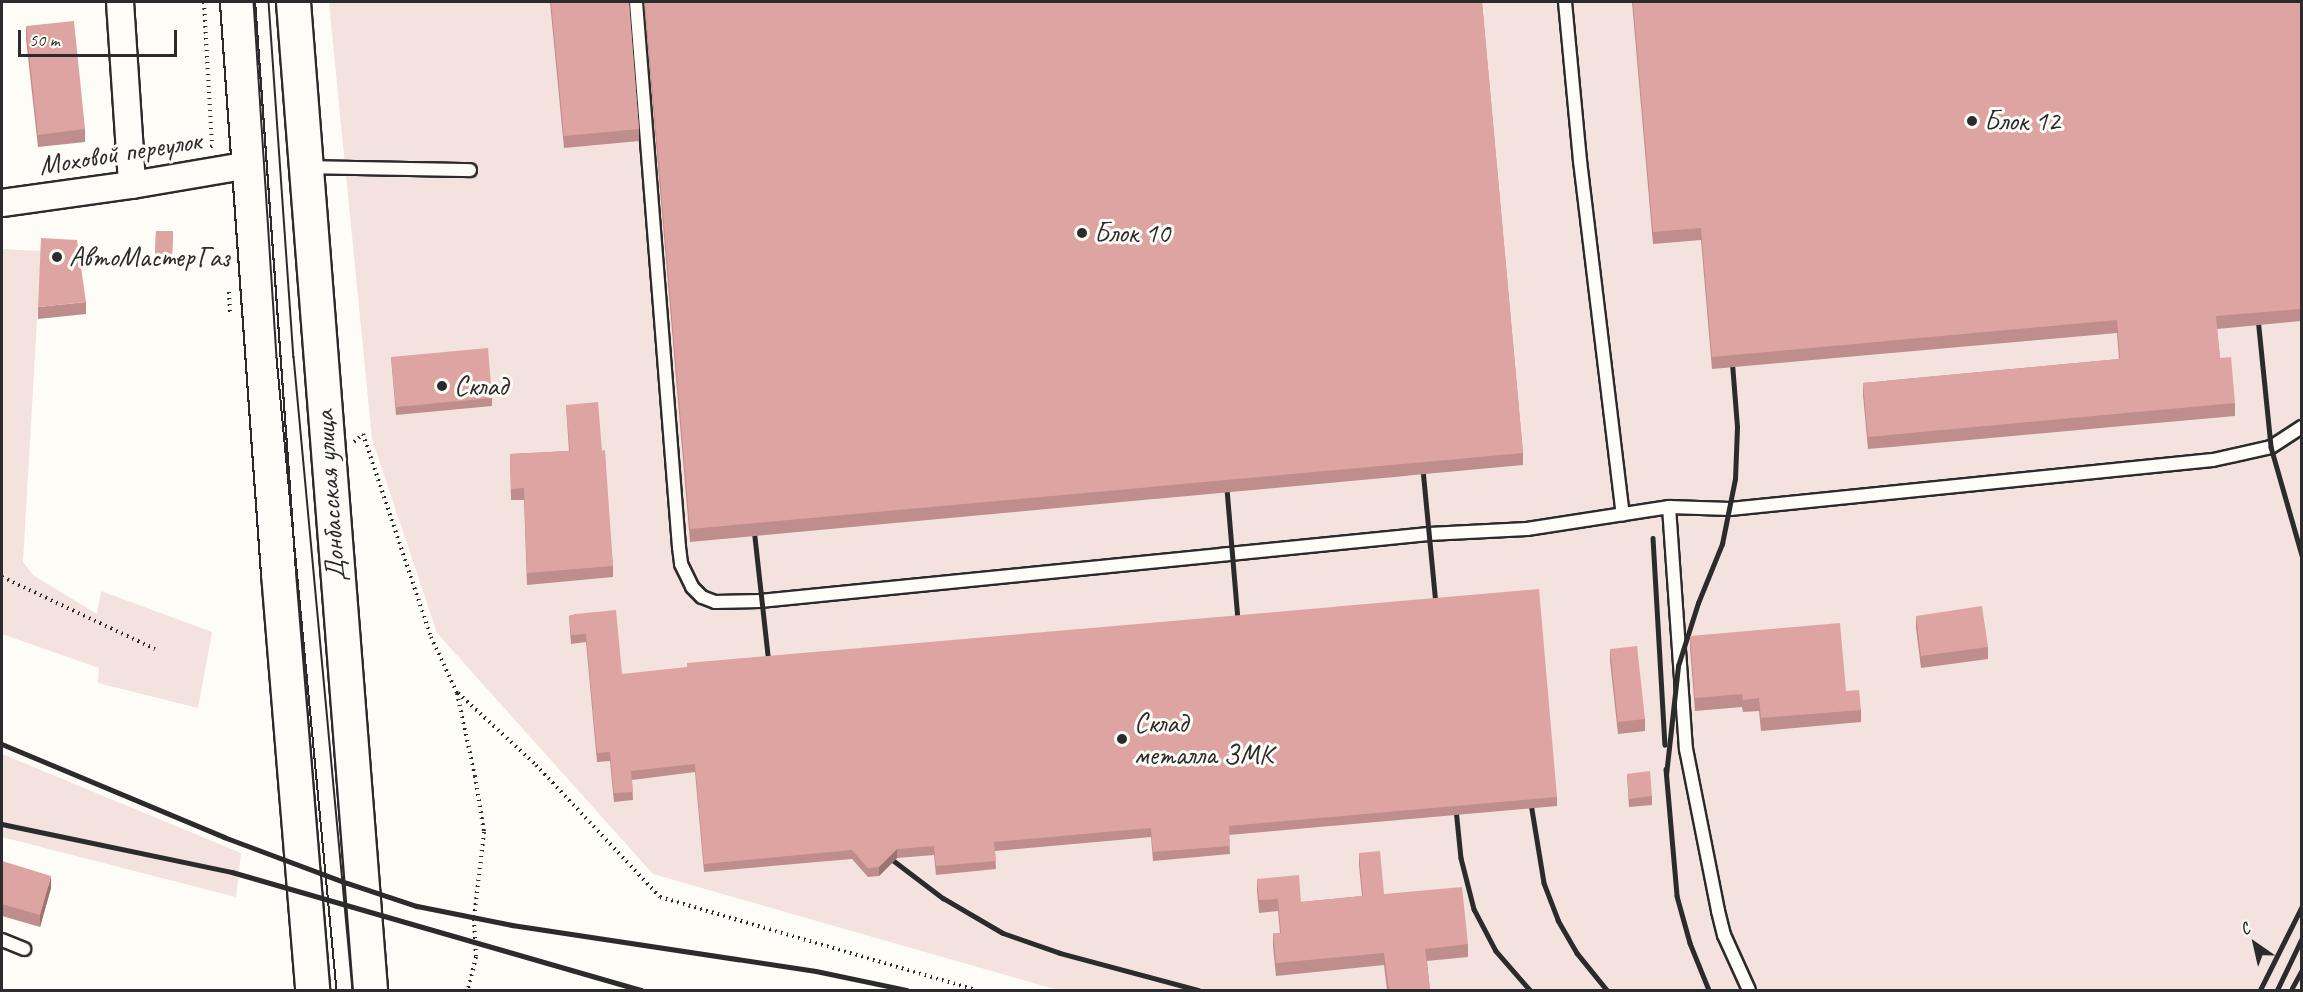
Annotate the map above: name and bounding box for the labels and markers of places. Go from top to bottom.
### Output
place label: Блок 12 [1984,104,2060,138]
marker: Блок 12 [1965,114,1979,128]
place label: Блок 10 [1094,216,1170,250]
marker: Блок 10 [1075,226,1089,240]
place label: АвтоМастерГаз [69,240,229,274]
marker: АвтоМастерГаз [50,250,64,264]
place label: Склад [454,369,508,403]
marker: Склад [435,379,449,393]
place label: Склад металла ЗМК [1134,706,1273,772]
marker: Склад металла ЗМК [1115,732,1129,746]

